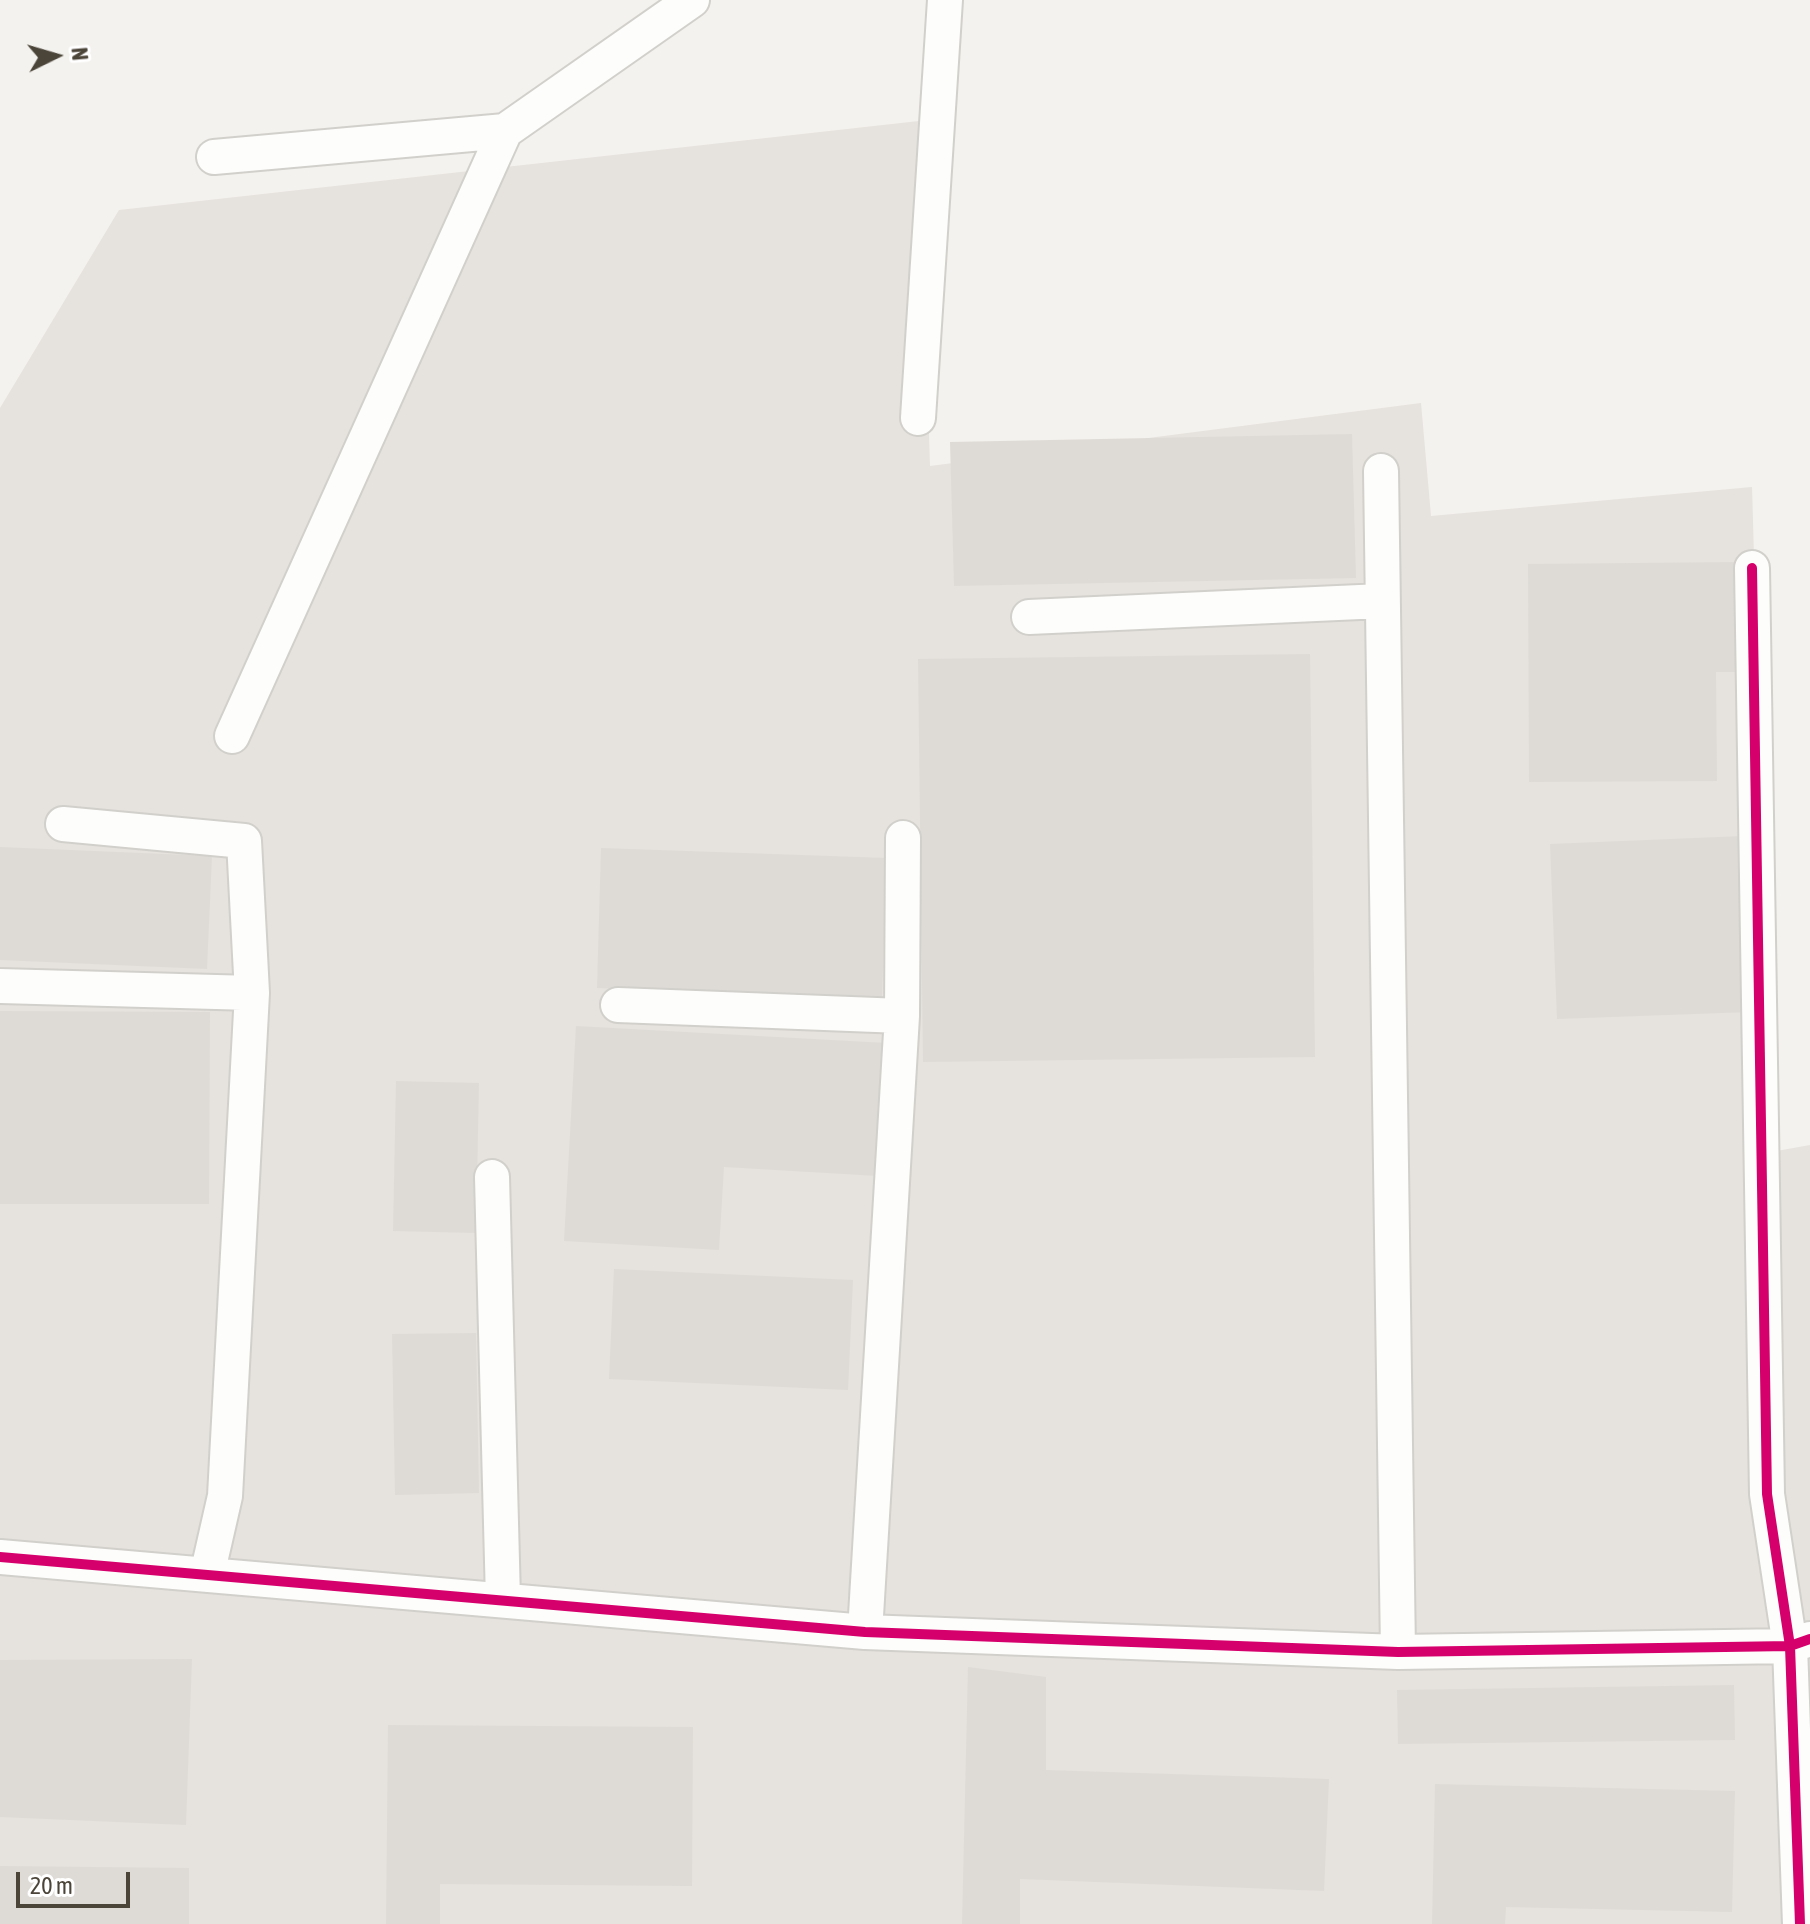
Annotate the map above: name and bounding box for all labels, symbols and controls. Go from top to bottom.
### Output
north arrow [16,16,96,96]
text: N [66,46,93,62]
scale bar [20,1856,134,1906]
text: 20 m [30,1872,73,1899]

